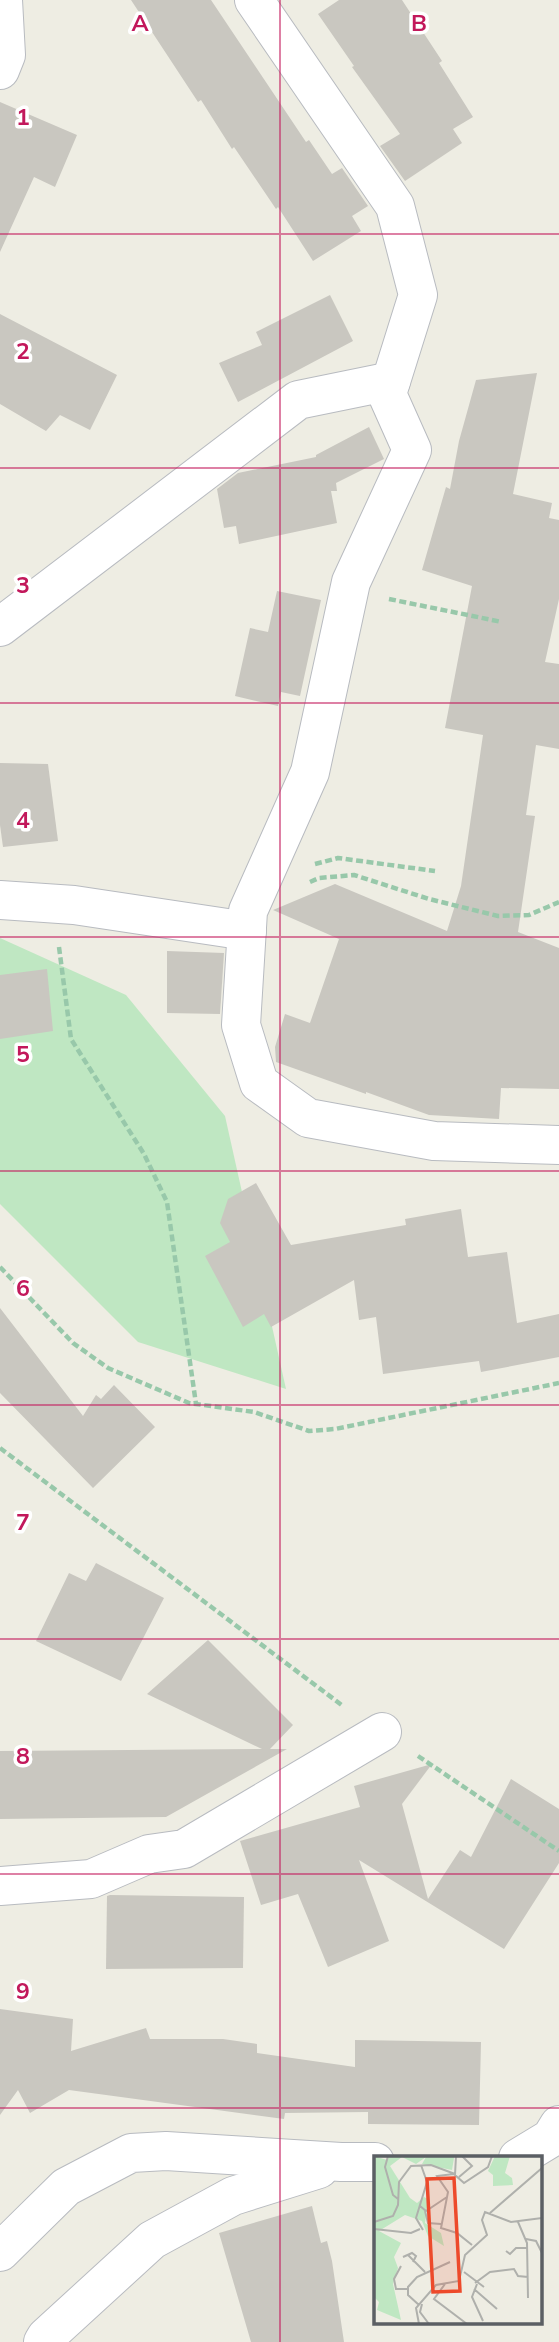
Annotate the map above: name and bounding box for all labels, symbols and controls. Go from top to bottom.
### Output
text: A [131,8,149,37]
text: B [411,8,427,37]
text: 1 [16,102,30,131]
text: 2 [16,336,30,365]
text: 3 [16,570,30,599]
text: 4 [16,805,30,834]
text: 5 [16,1039,30,1068]
text: 6 [16,1273,30,1302]
text: 7 [16,1507,30,1536]
text: 8 [16,1741,30,1770]
text: 9 [16,1976,30,2005]
inset map [374,2156,542,2324]

